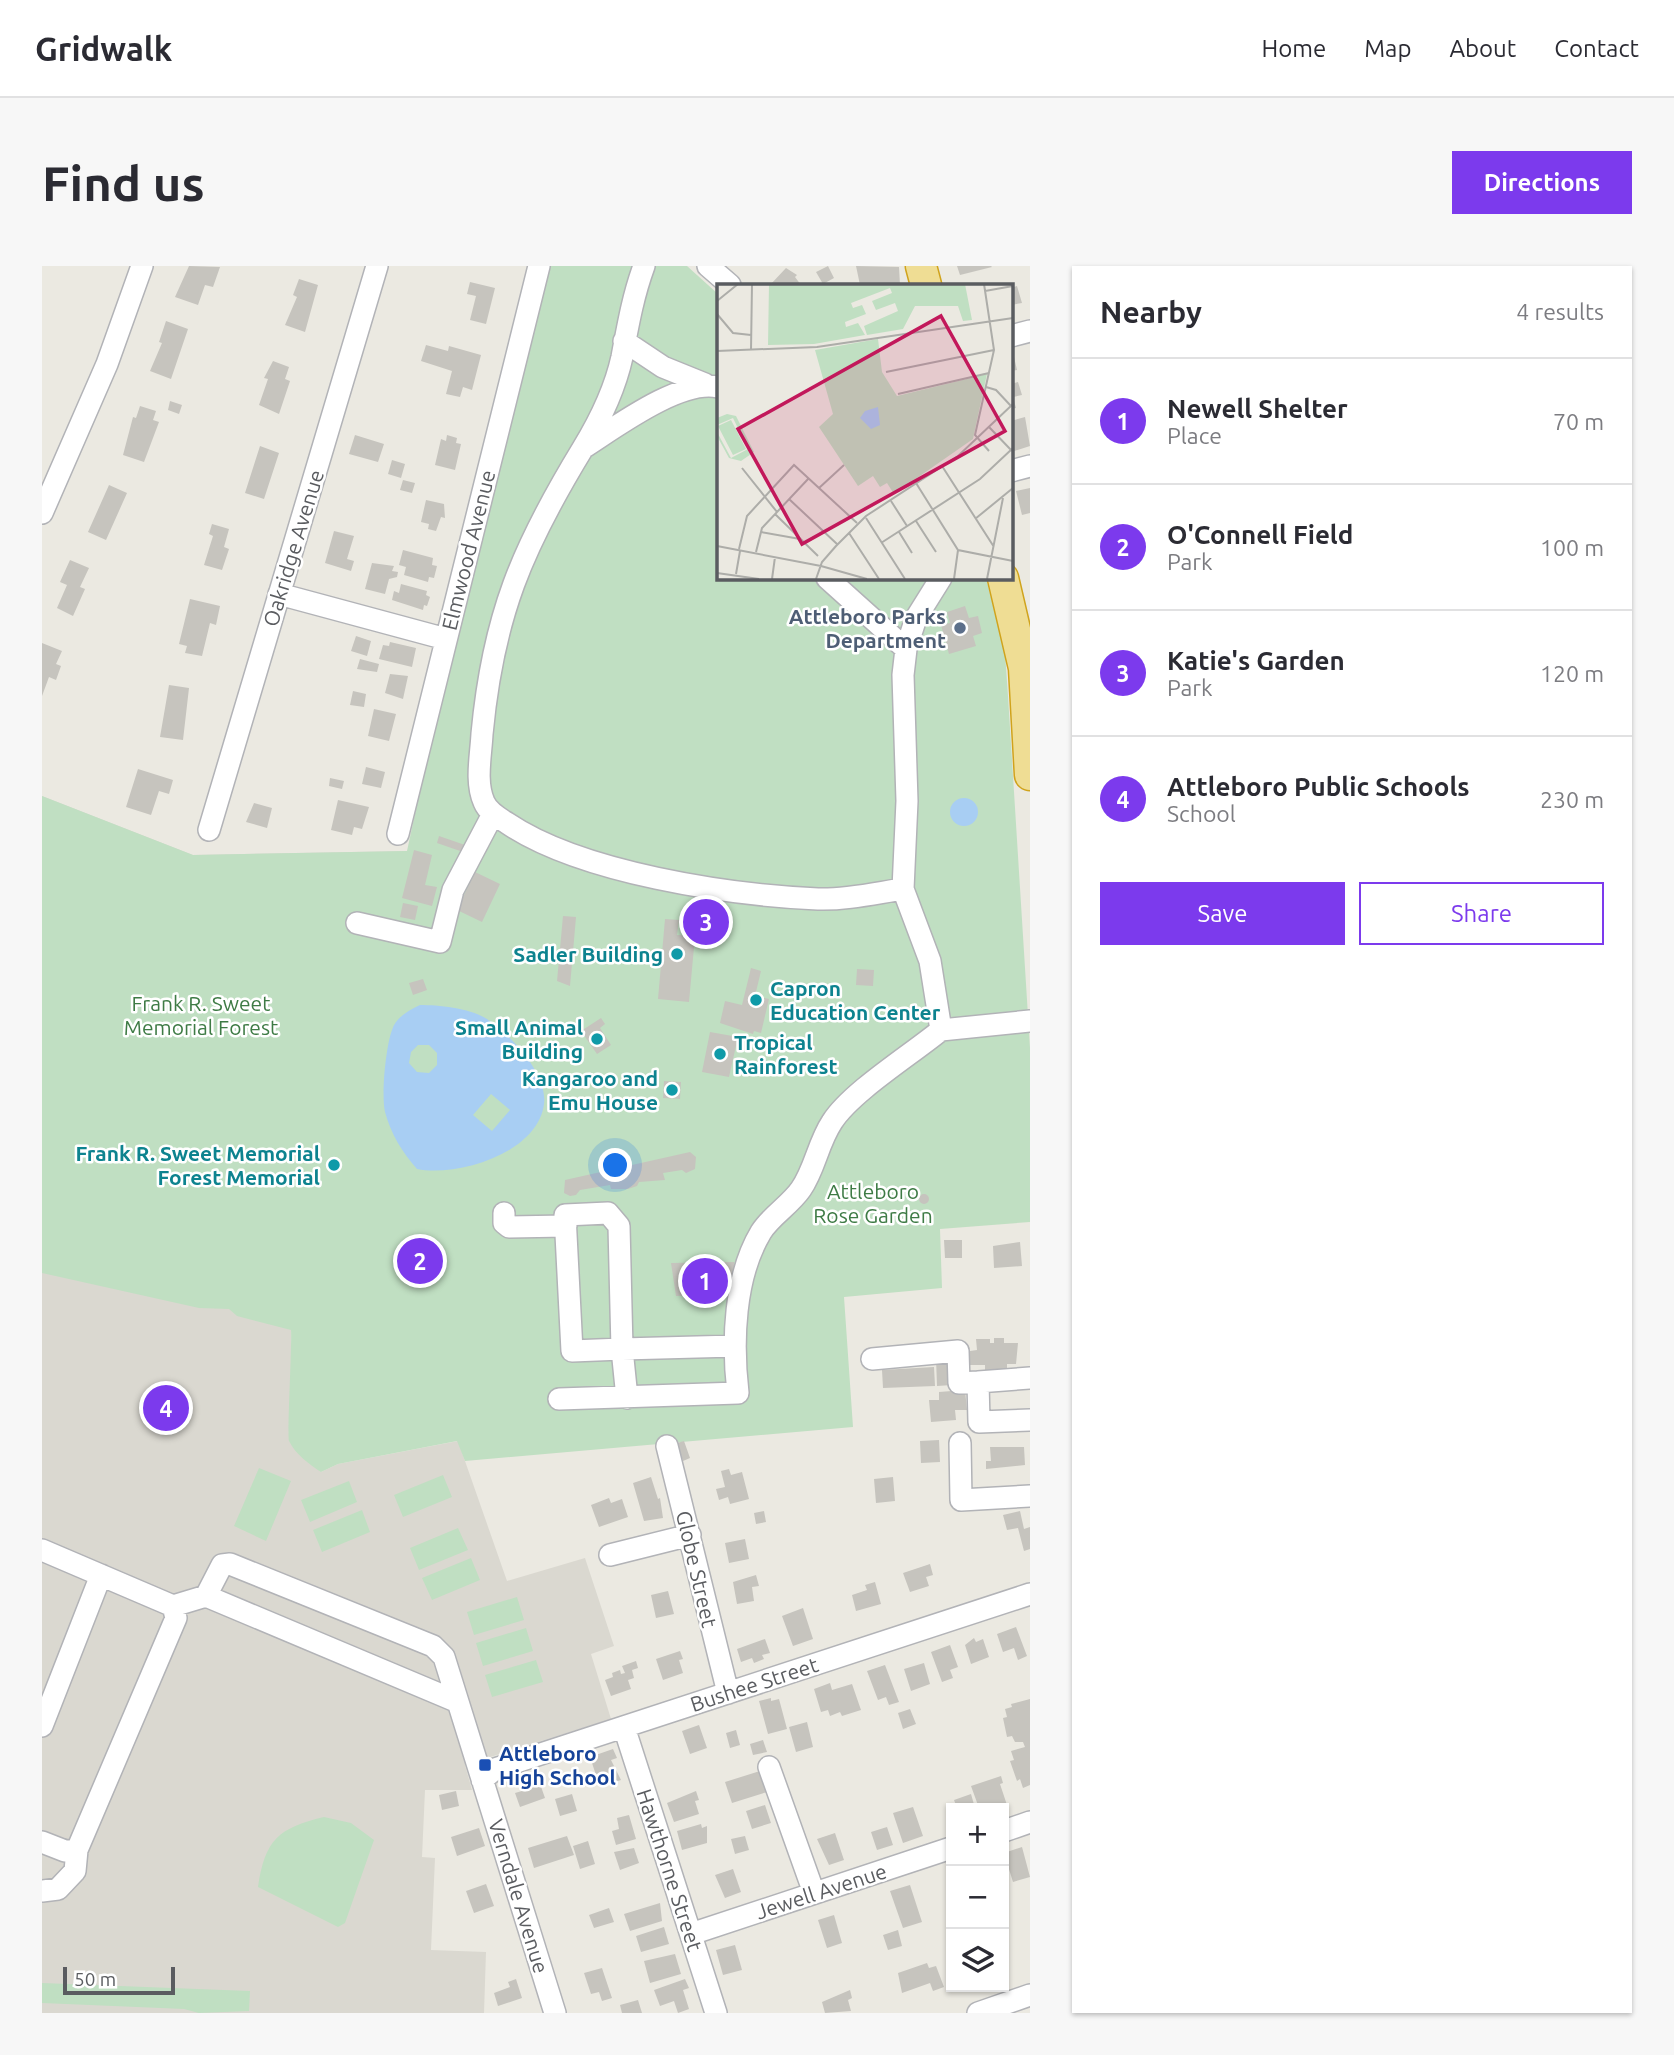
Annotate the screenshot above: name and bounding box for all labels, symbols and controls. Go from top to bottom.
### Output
text: Gridwalk [35,30,172,67]
text: Home [1261,35,1326,62]
text: Map [1364,35,1411,62]
text: About [1449,35,1516,62]
text: Contact [1554,35,1639,62]
button: Directions [1452,151,1632,214]
text: Find us [42,155,205,210]
inset map [717,284,1012,579]
text: Nearby [1100,295,1202,329]
text: 4 results [1516,299,1604,324]
text: Newell Shelter [1167,394,1348,423]
text: 1 [1117,409,1129,434]
text: 70 m [1553,409,1604,434]
text: Place [1167,423,1222,448]
street label: Oakridge Avenue [258,467,328,629]
street label: Elmwood Avenue [437,467,499,633]
text: O'Connell Field [1167,520,1353,549]
text: 2 [1117,535,1129,560]
text: 100 m [1540,535,1604,560]
text: Park [1167,549,1213,574]
place label: Attleboro Parks Department [789,604,946,652]
marker: Attleboro Parks Department [952,620,968,636]
text: Katie's Garden [1167,646,1345,675]
text: 3 [1117,661,1129,686]
text: 120 m [1540,661,1604,686]
text: Park [1167,675,1213,700]
text: Attleboro Public Schools [1167,772,1470,801]
text: 4 [1117,787,1129,812]
text: 230 m [1540,787,1604,812]
text: School [1167,801,1236,826]
button: Save [1100,882,1345,945]
button: Share [1359,882,1604,945]
pin: 3 [683,896,729,948]
place label: Sadler Building [513,942,663,966]
marker: Sadler Building [669,946,685,962]
place label: Capron Education Center [770,976,941,1024]
park label: Frank R. Sweet Memorial Forest [124,991,278,1039]
marker: Capron Education Center [748,992,764,1008]
place label: Small Animal Building [455,1015,583,1063]
place label: Tropical Rainforest [734,1030,838,1078]
marker: Small Animal Building [589,1031,605,1047]
marker: Tropical Rainforest [712,1046,728,1062]
place label: Kangaroo and Emu House [522,1066,658,1114]
marker: Kangaroo and Emu House [664,1082,680,1098]
place label: Frank R. Sweet Memorial Forest Memorial [75,1141,320,1189]
your location [598,1148,632,1182]
marker: Frank R. Sweet Memorial Forest Memorial [326,1157,342,1173]
park label: Attleboro Rose Garden [813,1179,933,1227]
pin: 2 [397,1235,443,1287]
pin: 1 [682,1255,728,1307]
pin: 4 [143,1382,189,1434]
street label: Globe Street [672,1508,722,1630]
street label: Bushee Street [687,1652,821,1716]
place label: Attleboro High School [499,1741,616,1789]
marker: Attleboro High School [477,1757,493,1773]
street label: Hawthorne Street [632,1786,708,1954]
map controls [946,1803,1009,1992]
button: + [946,1803,1009,1866]
street label: Verndale Avenue [484,1816,554,1976]
street label: Jewell Avenue [752,1859,890,1923]
button: − [946,1866,1009,1929]
button: layers [946,1929,1009,1992]
scale bar [63,1964,175,1996]
text: 50 m [74,1968,116,1990]

